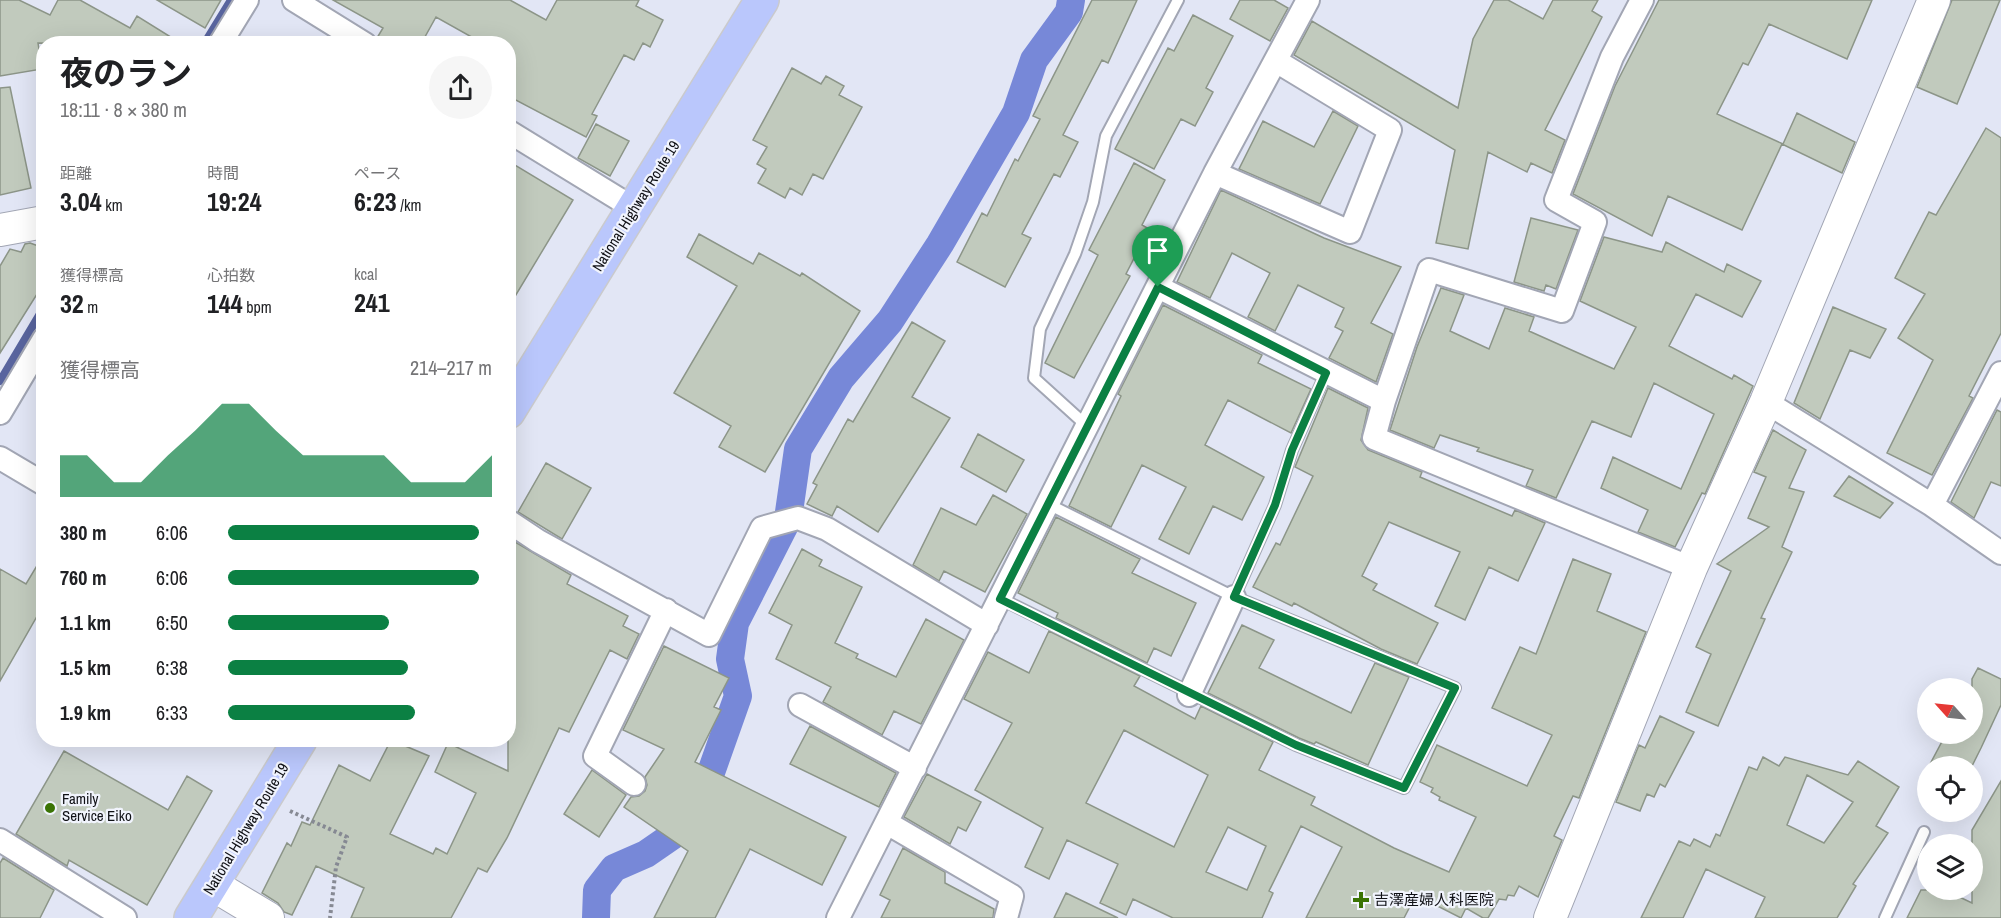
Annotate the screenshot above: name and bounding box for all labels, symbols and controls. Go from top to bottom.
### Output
text: 夜のラン [60,51,192,95]
button: share [429,56,492,119]
text: 18:11 · 8 × 380 m [60,96,187,123]
street label: National Highway Route 19 [587,136,684,275]
text: 距離 [60,162,92,184]
text: 時間 [207,162,239,184]
text: ペース [354,162,401,184]
text: 3.04 [60,184,102,219]
text: 19:24 [207,184,262,219]
text: 6:23 [354,184,397,219]
text: km [102,194,123,216]
text: /km [397,194,421,216]
pin [1132,225,1183,287]
icon: arrive [1141,234,1174,267]
text: kcal [354,263,377,285]
text: 獲得標高 [60,264,124,286]
text: 心拍数 [207,264,255,286]
text: 241 [354,285,390,320]
text: 32 [60,286,84,321]
text: 144 [207,286,243,321]
text: m [84,296,98,318]
text: bpm [243,296,272,318]
text: 214–217 m [410,354,492,381]
text: 獲得標高 [60,356,140,383]
text: 380 m [60,519,107,546]
text: 6:06 [156,519,188,546]
text: 760 m [60,564,107,591]
text: 6:06 [156,564,188,591]
text: 1.1 km [60,609,111,636]
text: 6:50 [156,609,188,636]
text: 1.5 km [60,654,111,681]
text: 6:38 [156,654,188,681]
north arrow [1917,678,1983,744]
map controls [1917,678,1983,900]
text: 1.9 km [60,699,111,726]
text: 6:33 [156,699,188,726]
button: locate [1917,756,1983,822]
street label: National Highway Route 19 [198,759,293,899]
place label: Family Service Eiko [62,788,132,826]
marker: Family Service Eiko [43,801,57,815]
button: layers [1917,834,1983,900]
place label: 吉澤産婦人科医院 [1374,889,1494,910]
marker: 吉澤産婦人科医院 [1352,891,1370,909]

